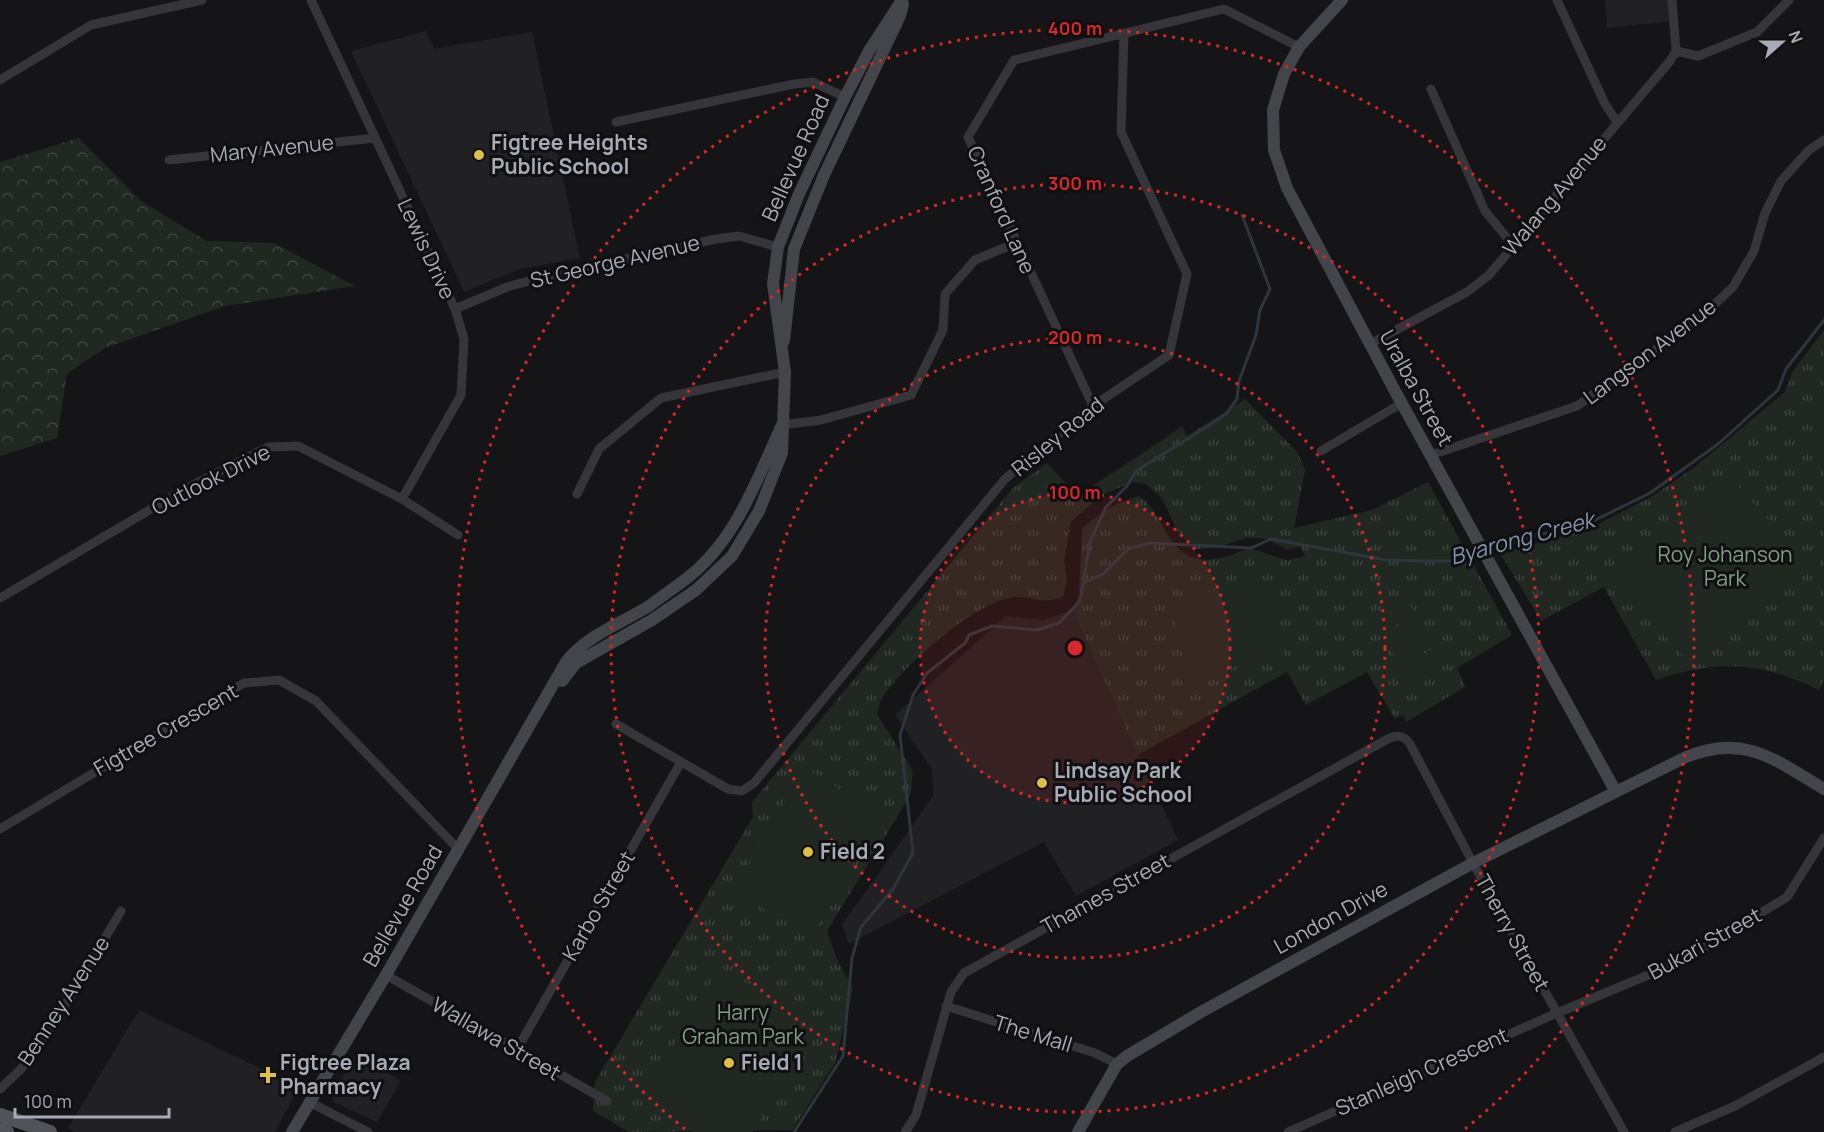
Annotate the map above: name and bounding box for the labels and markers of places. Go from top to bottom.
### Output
place label: Figtree Heights Public School [491,128,648,180]
marker: Figtree Heights Public School [472,148,486,162]
centre of rings [1065,638,1085,658]
place label: Lindsay Park Public School [1054,756,1192,808]
marker: Lindsay Park Public School [1035,776,1049,790]
place label: Field 2 [820,837,885,865]
marker: Field 2 [801,845,815,859]
place label: Figtree Plaza Pharmacy [280,1048,411,1100]
place label: Field 1 [741,1048,803,1076]
marker: Field 1 [722,1056,736,1070]
marker: Figtree Plaza Pharmacy [261,1068,275,1082]

